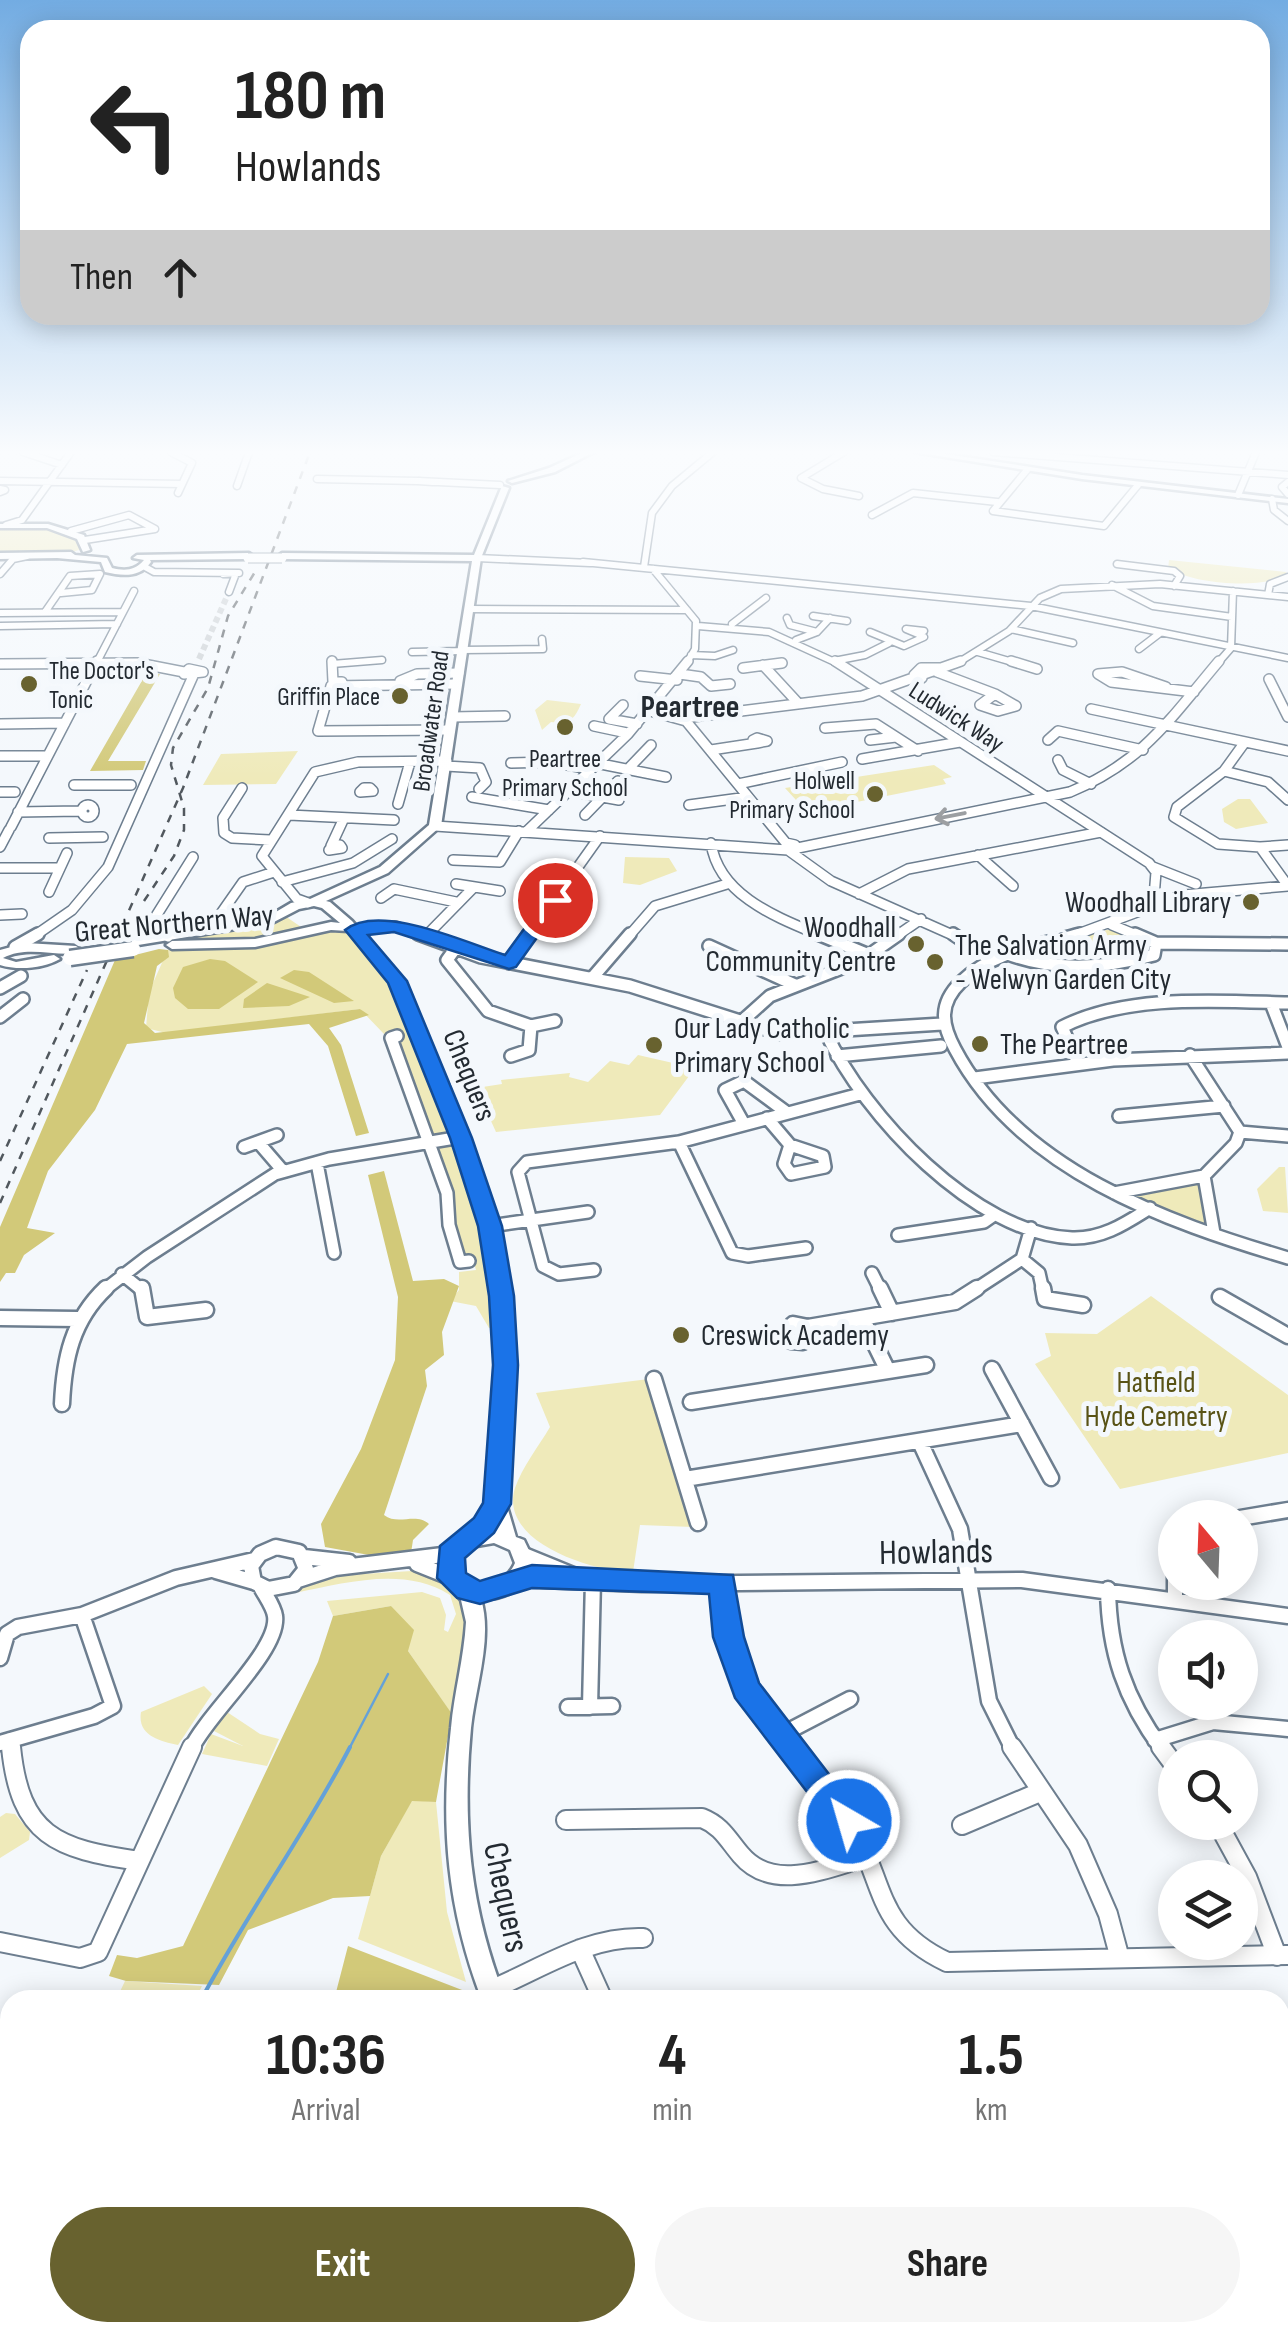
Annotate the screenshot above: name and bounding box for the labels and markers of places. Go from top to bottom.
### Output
place label: The Doctor's Tonic [49,656,154,716]
marker: The Doctor's Tonic [18,673,40,695]
place label: Griffin Place [277,682,380,713]
marker: Griffin Place [389,685,411,707]
marker: Peartree Primary School [554,716,576,738]
place label: Peartree Primary School [502,744,628,804]
place label: Holwell Primary School [729,766,855,826]
marker: Holwell Primary School [864,783,886,805]
pin [513,858,598,943]
place label: Woodhall Library [1065,885,1231,921]
marker: Woodhall Library [1240,891,1262,913]
place label: Woodhall Community Centre [706,910,896,980]
place label: The Salvation Army - Welwyn Garden City [955,928,1172,998]
marker: Woodhall Community Centre [905,933,927,955]
marker: The Salvation Army - Welwyn Garden City [924,951,946,973]
place label: Our Lady Catholic Primary School [674,1011,850,1081]
place label: The Peartree [1000,1027,1128,1063]
marker: The Peartree [969,1033,991,1055]
marker: Our Lady Catholic Primary School [643,1034,665,1056]
place label: Creswick Academy [701,1318,889,1354]
marker: Creswick Academy [670,1324,692,1346]

